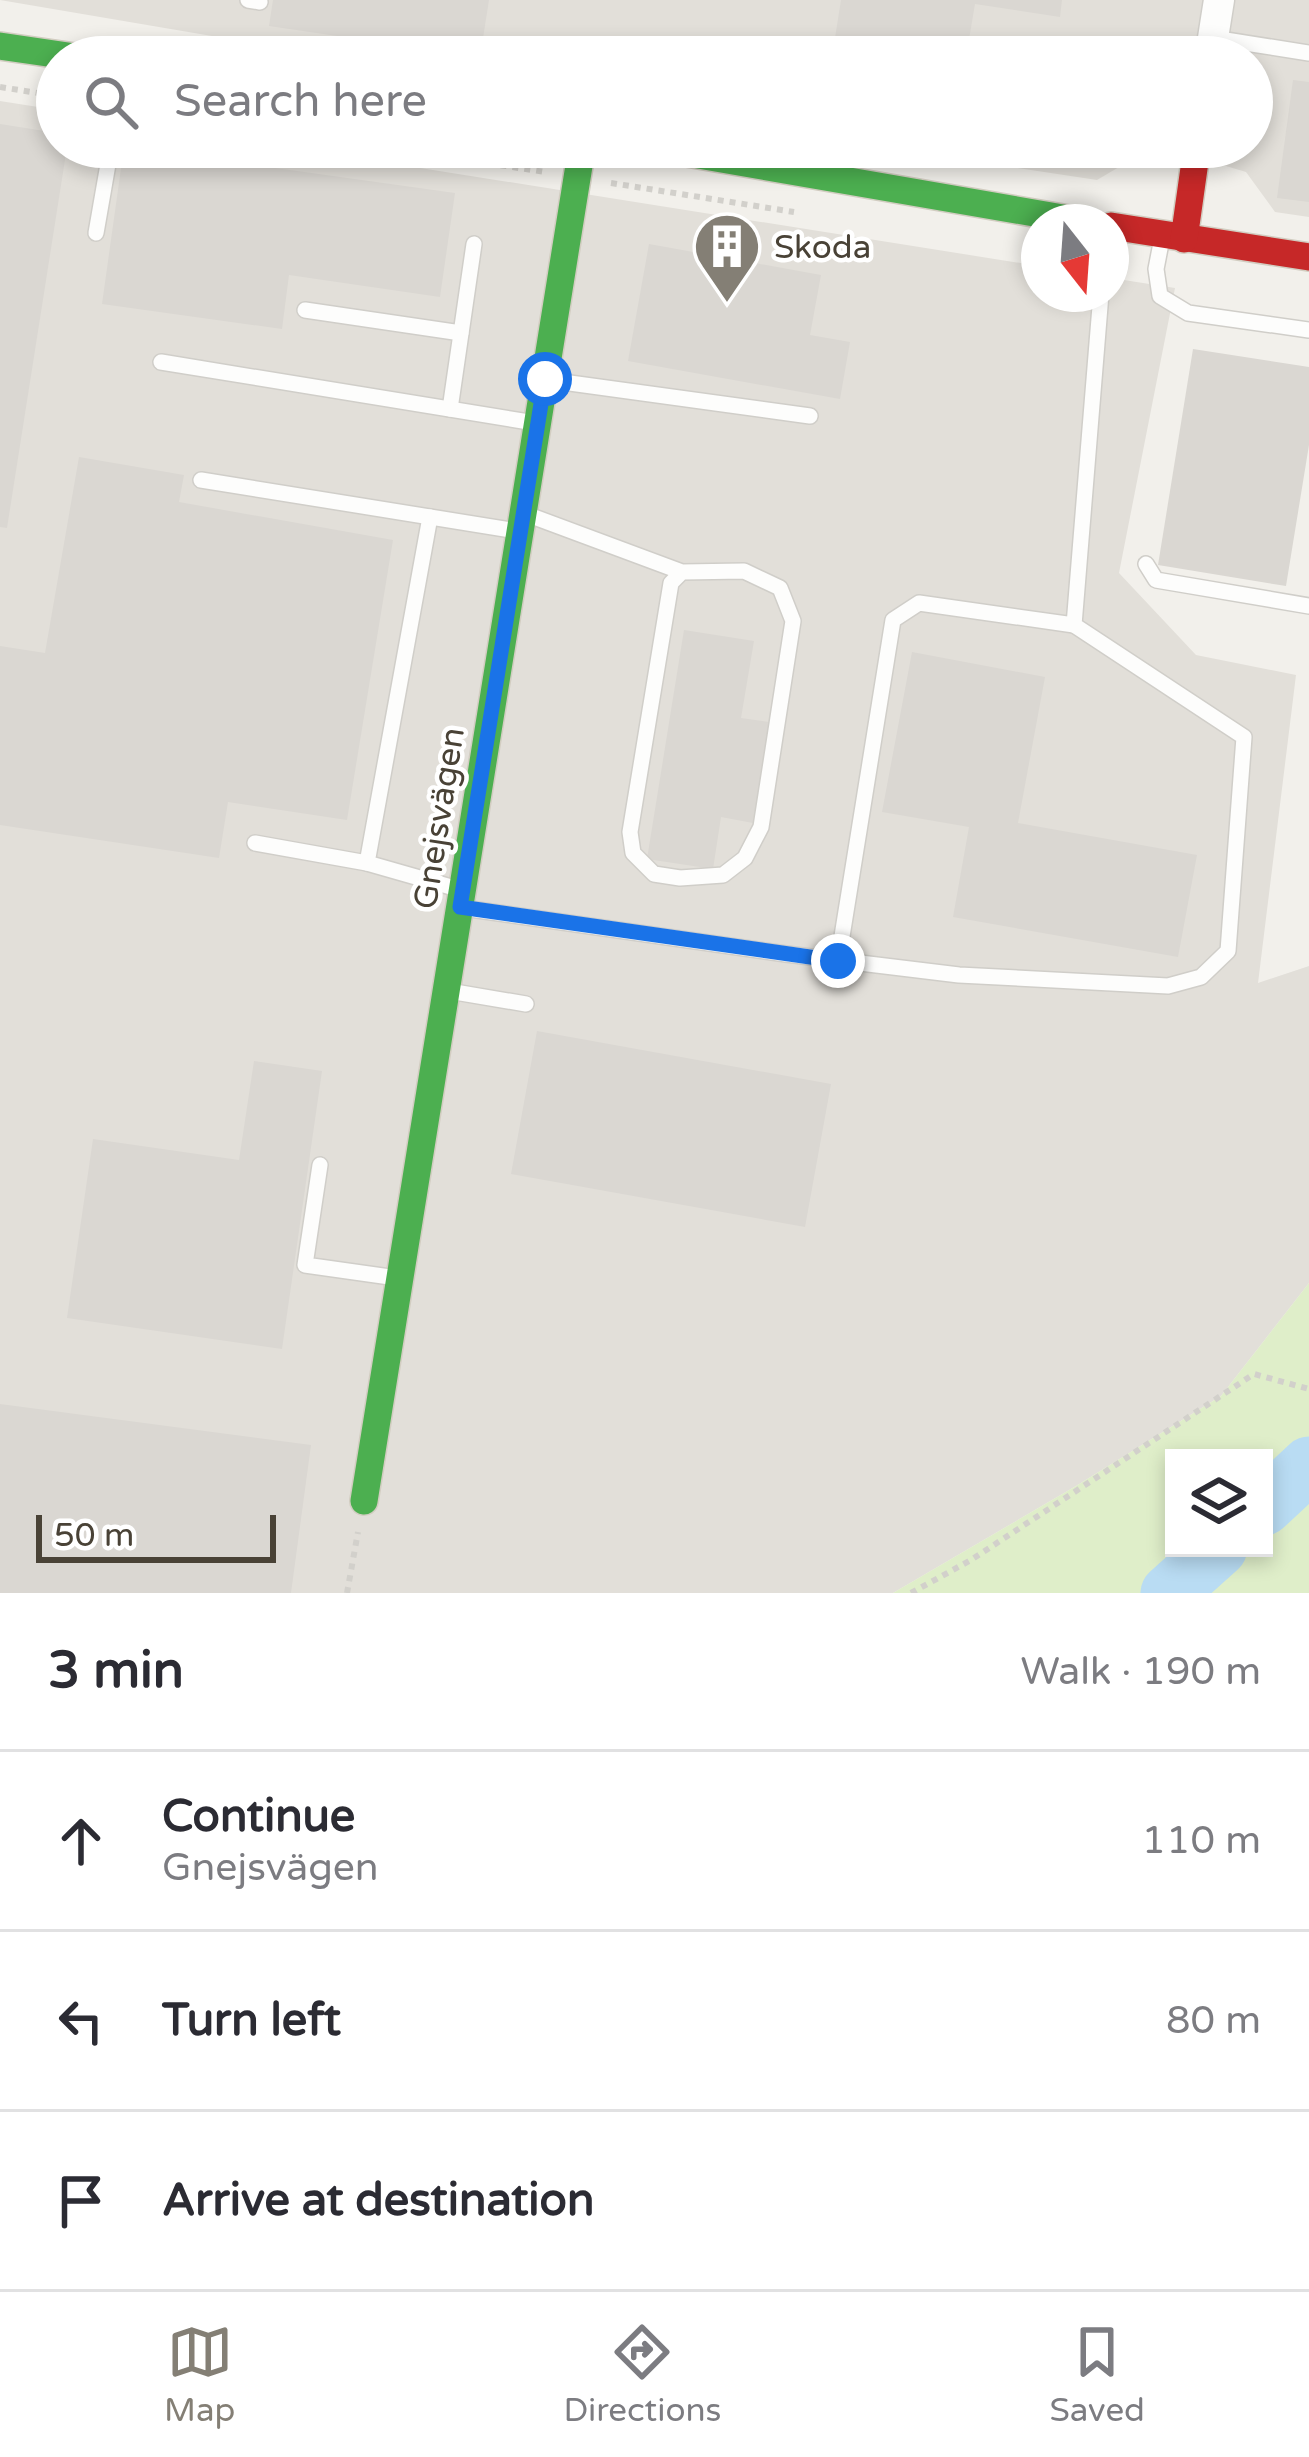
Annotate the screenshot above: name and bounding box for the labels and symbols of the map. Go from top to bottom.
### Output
north arrow [1021,204,1129,312]
building icon: Skoda [692,211,762,305]
place label: Skoda [774,228,871,267]
route start [518,352,572,406]
street label: Gnejsvägen [406,725,473,912]
route end [811,934,865,988]
scale bar [36,1509,276,1562]

